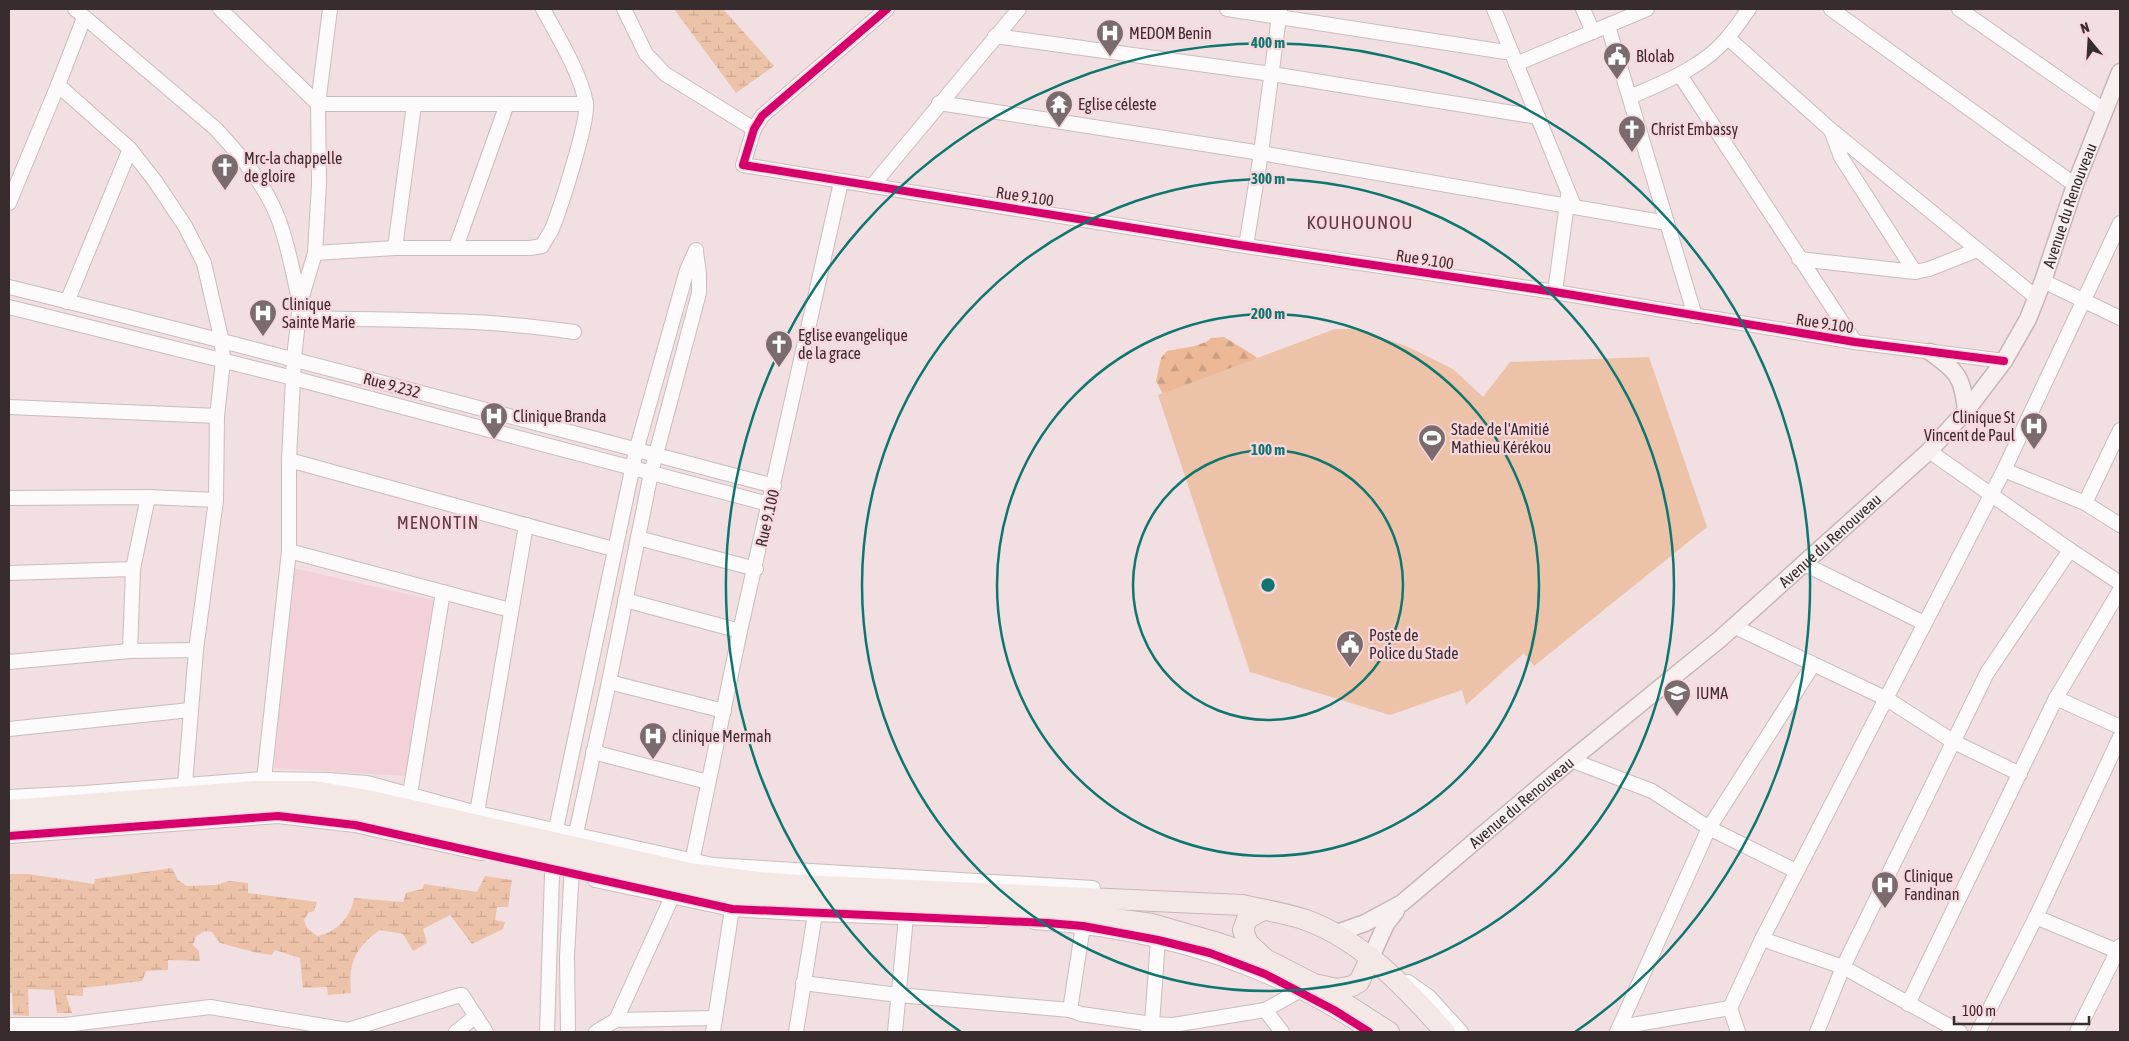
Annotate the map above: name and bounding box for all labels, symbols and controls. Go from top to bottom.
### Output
north arrow [2064,15,2114,65]
hospital icon: MEDOM Benin [1095,18,1125,57]
text: N [2079,19,2091,37]
place label: MEDOM Benin [1129,24,1212,42]
text: 400 m [1250,34,1285,51]
public building icon: Blolab [1602,41,1632,80]
place label: Blolab [1636,47,1674,65]
temple icon: Eglise céleste [1044,89,1074,128]
place label: Eglise céleste [1078,95,1157,114]
church icon: Christ Embassy [1617,114,1647,153]
place label: Christ Embassy [1651,120,1738,139]
street label: Avenue du Renouveau [2039,140,2100,270]
place label: Mrc-la chappelle de gloire [244,149,342,186]
church icon: Mrc-la chappelle de gloire [210,152,240,191]
text: 300 m [1251,170,1285,187]
street label: Rue 9.100 [995,183,1055,209]
district label: KOUHOUNOU [1307,211,1413,233]
street label: Rue 9.100 [1395,246,1455,272]
place label: Clinique Sainte Marie [282,295,355,331]
hospital icon: Clinique Sainte Marie [248,298,278,337]
text: 200 m [1251,305,1285,322]
street label: Rue 9.100 [1795,310,1855,336]
place label: Eglise evangelique de la grace [798,326,908,363]
church icon: Eglise evangelique de la grace [764,329,794,368]
street label: Rue 9.232 [362,369,422,401]
hospital icon: Clinique Branda [479,401,509,440]
place label: Clinique Branda [513,407,607,426]
place label: Clinique St Vincent de Paul [1924,408,2016,444]
hospital icon: Clinique St Vincent de Paul [2019,411,2049,450]
place label: Stade de l'Amitié Mathieu Kérékou [1451,420,1551,456]
sports icon: Stade de l'Amitié Mathieu Kérékou [1417,423,1447,462]
text: 100 m [1251,441,1285,458]
street label: Rue 9.100 [752,488,782,548]
street label: Avenue du Renouveau [1775,490,1885,591]
district label: MENONTIN [397,512,479,533]
centre of rings [1259,576,1277,594]
place label: Poste de Police du Stade [1369,626,1459,662]
public building icon: Poste de Police du Stade [1335,629,1365,668]
school or university icon: IUMA [1662,678,1692,717]
place label: IUMA [1696,684,1728,702]
hospital icon: clinique Mermah [638,721,668,760]
place label: clinique Mermah [672,727,771,746]
street label: Avenue du Renouveau [1465,753,1577,851]
place label: Clinique Fandinan [1904,867,1960,903]
hospital icon: Clinique Fandinan [1870,870,1900,909]
scale bar [1954,994,2089,1026]
text: 100 m [1962,1002,1996,1019]

